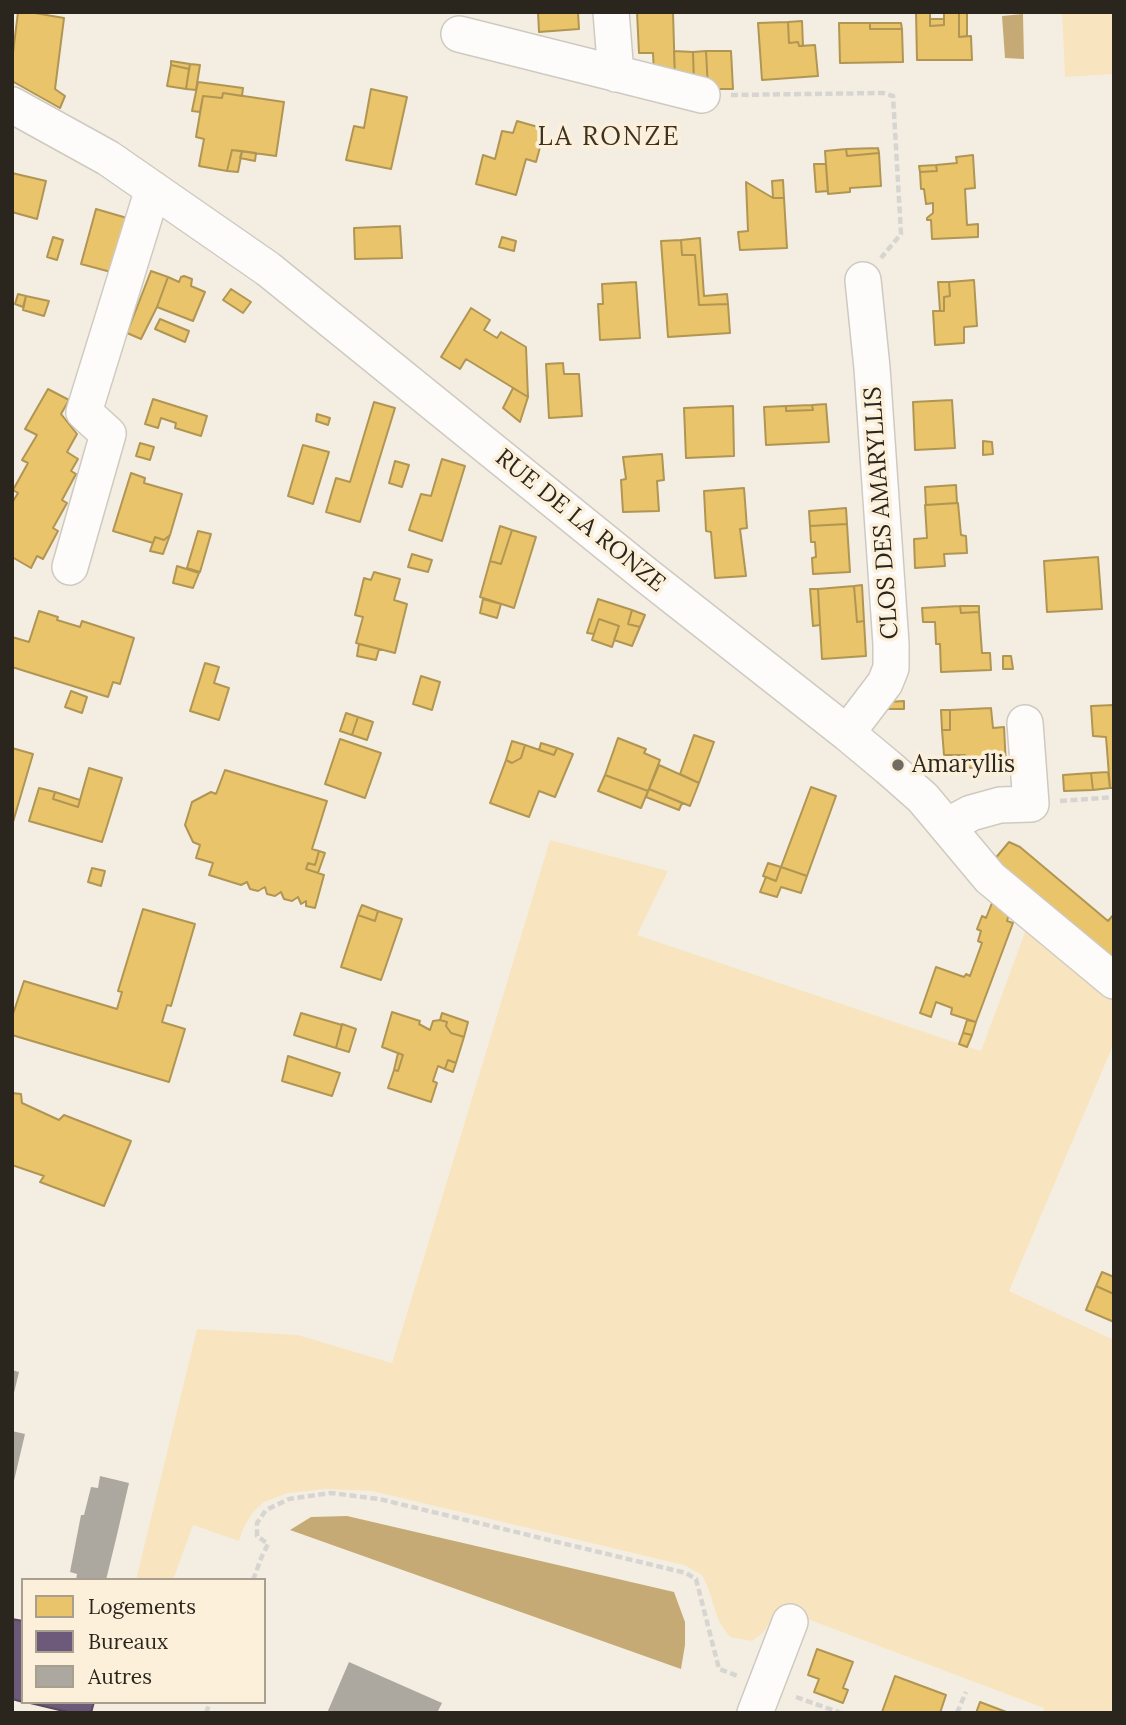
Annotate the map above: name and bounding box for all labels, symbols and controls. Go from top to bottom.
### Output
district label: LA RONZE [538,122,680,154]
street label: CLOS DES AMARYLLIS [859,386,905,640]
street label: RUE DE LA RONZE [489,444,671,598]
place label: Amaryllis [912,751,1015,779]
marker: Amaryllis [890,757,906,773]
legend [21,1578,266,1704]
text: Logements [88,1593,196,1620]
text: Bureaux [88,1628,168,1655]
text: Autres [88,1663,152,1690]

